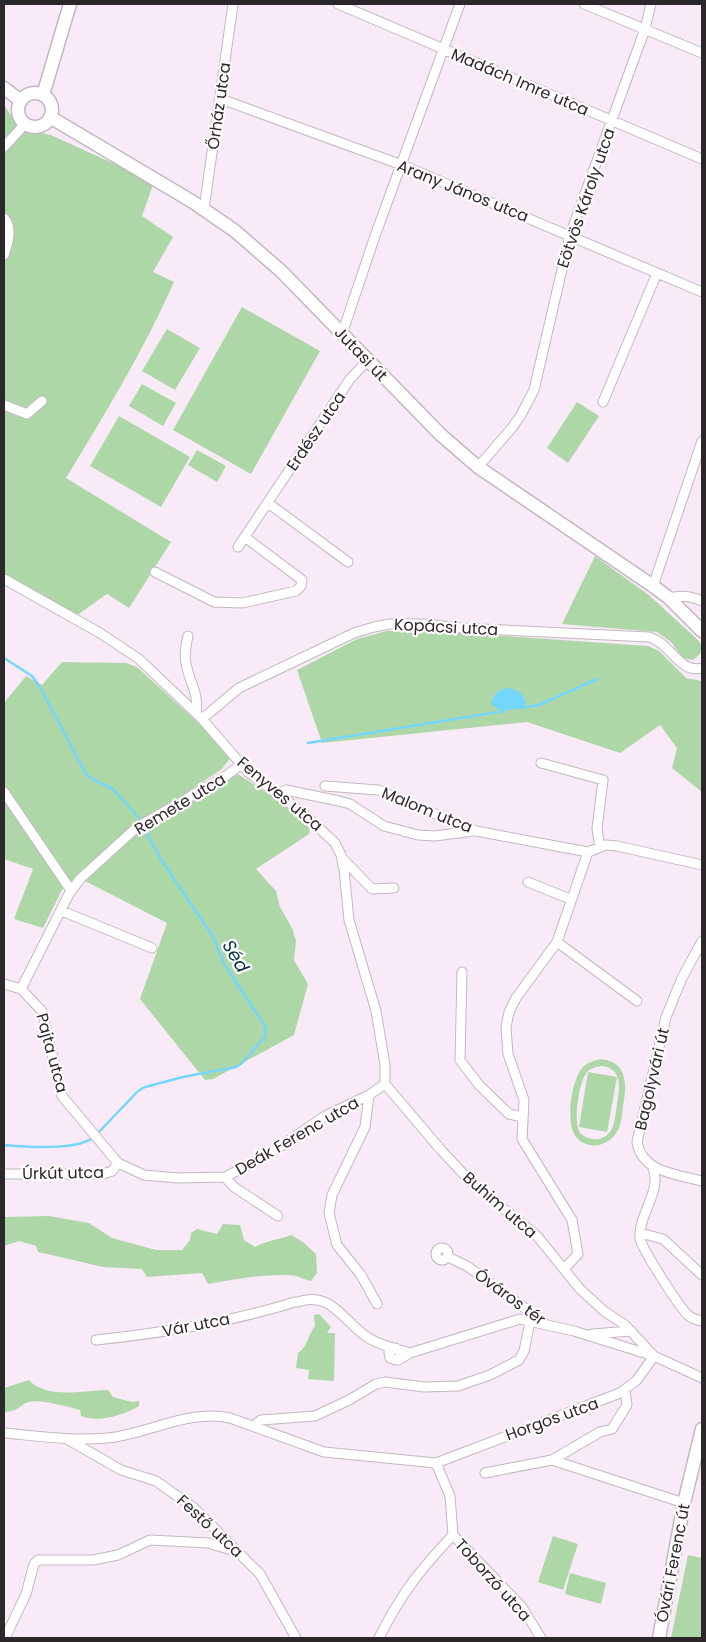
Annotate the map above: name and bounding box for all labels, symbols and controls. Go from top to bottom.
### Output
street label: Madách Imre utca [448,43,592,121]
street label: Őrház utca [202,61,236,151]
street label: Eötvös Károly utca [551,125,621,271]
street label: Arany János utca [394,154,532,228]
street label: Jutasi út [329,322,393,387]
street label: Erdész utca [281,387,351,475]
street label: Kopácsi utca [393,613,499,641]
street label: Fenyves utca [232,751,328,837]
street label: Remete utca [130,768,230,840]
street label: Malom utca [378,781,476,839]
water label: Séd [217,935,256,978]
street label: Pajta utca [30,1011,74,1095]
street label: Bagolyvári út [629,1025,675,1133]
street label: Deák Ferenc utca [231,1091,363,1181]
street label: Úrkút utca [22,1161,104,1185]
street label: Buhim utca [458,1166,542,1244]
street label: Óváros tér [470,1263,550,1331]
street label: Vár utca [160,1307,232,1343]
street label: Horgos utca [502,1392,602,1446]
street label: Festő utca [172,1489,248,1563]
street label: Óvári Ferenc út [650,1501,696,1624]
street label: Toborzó utca [450,1534,536,1626]

